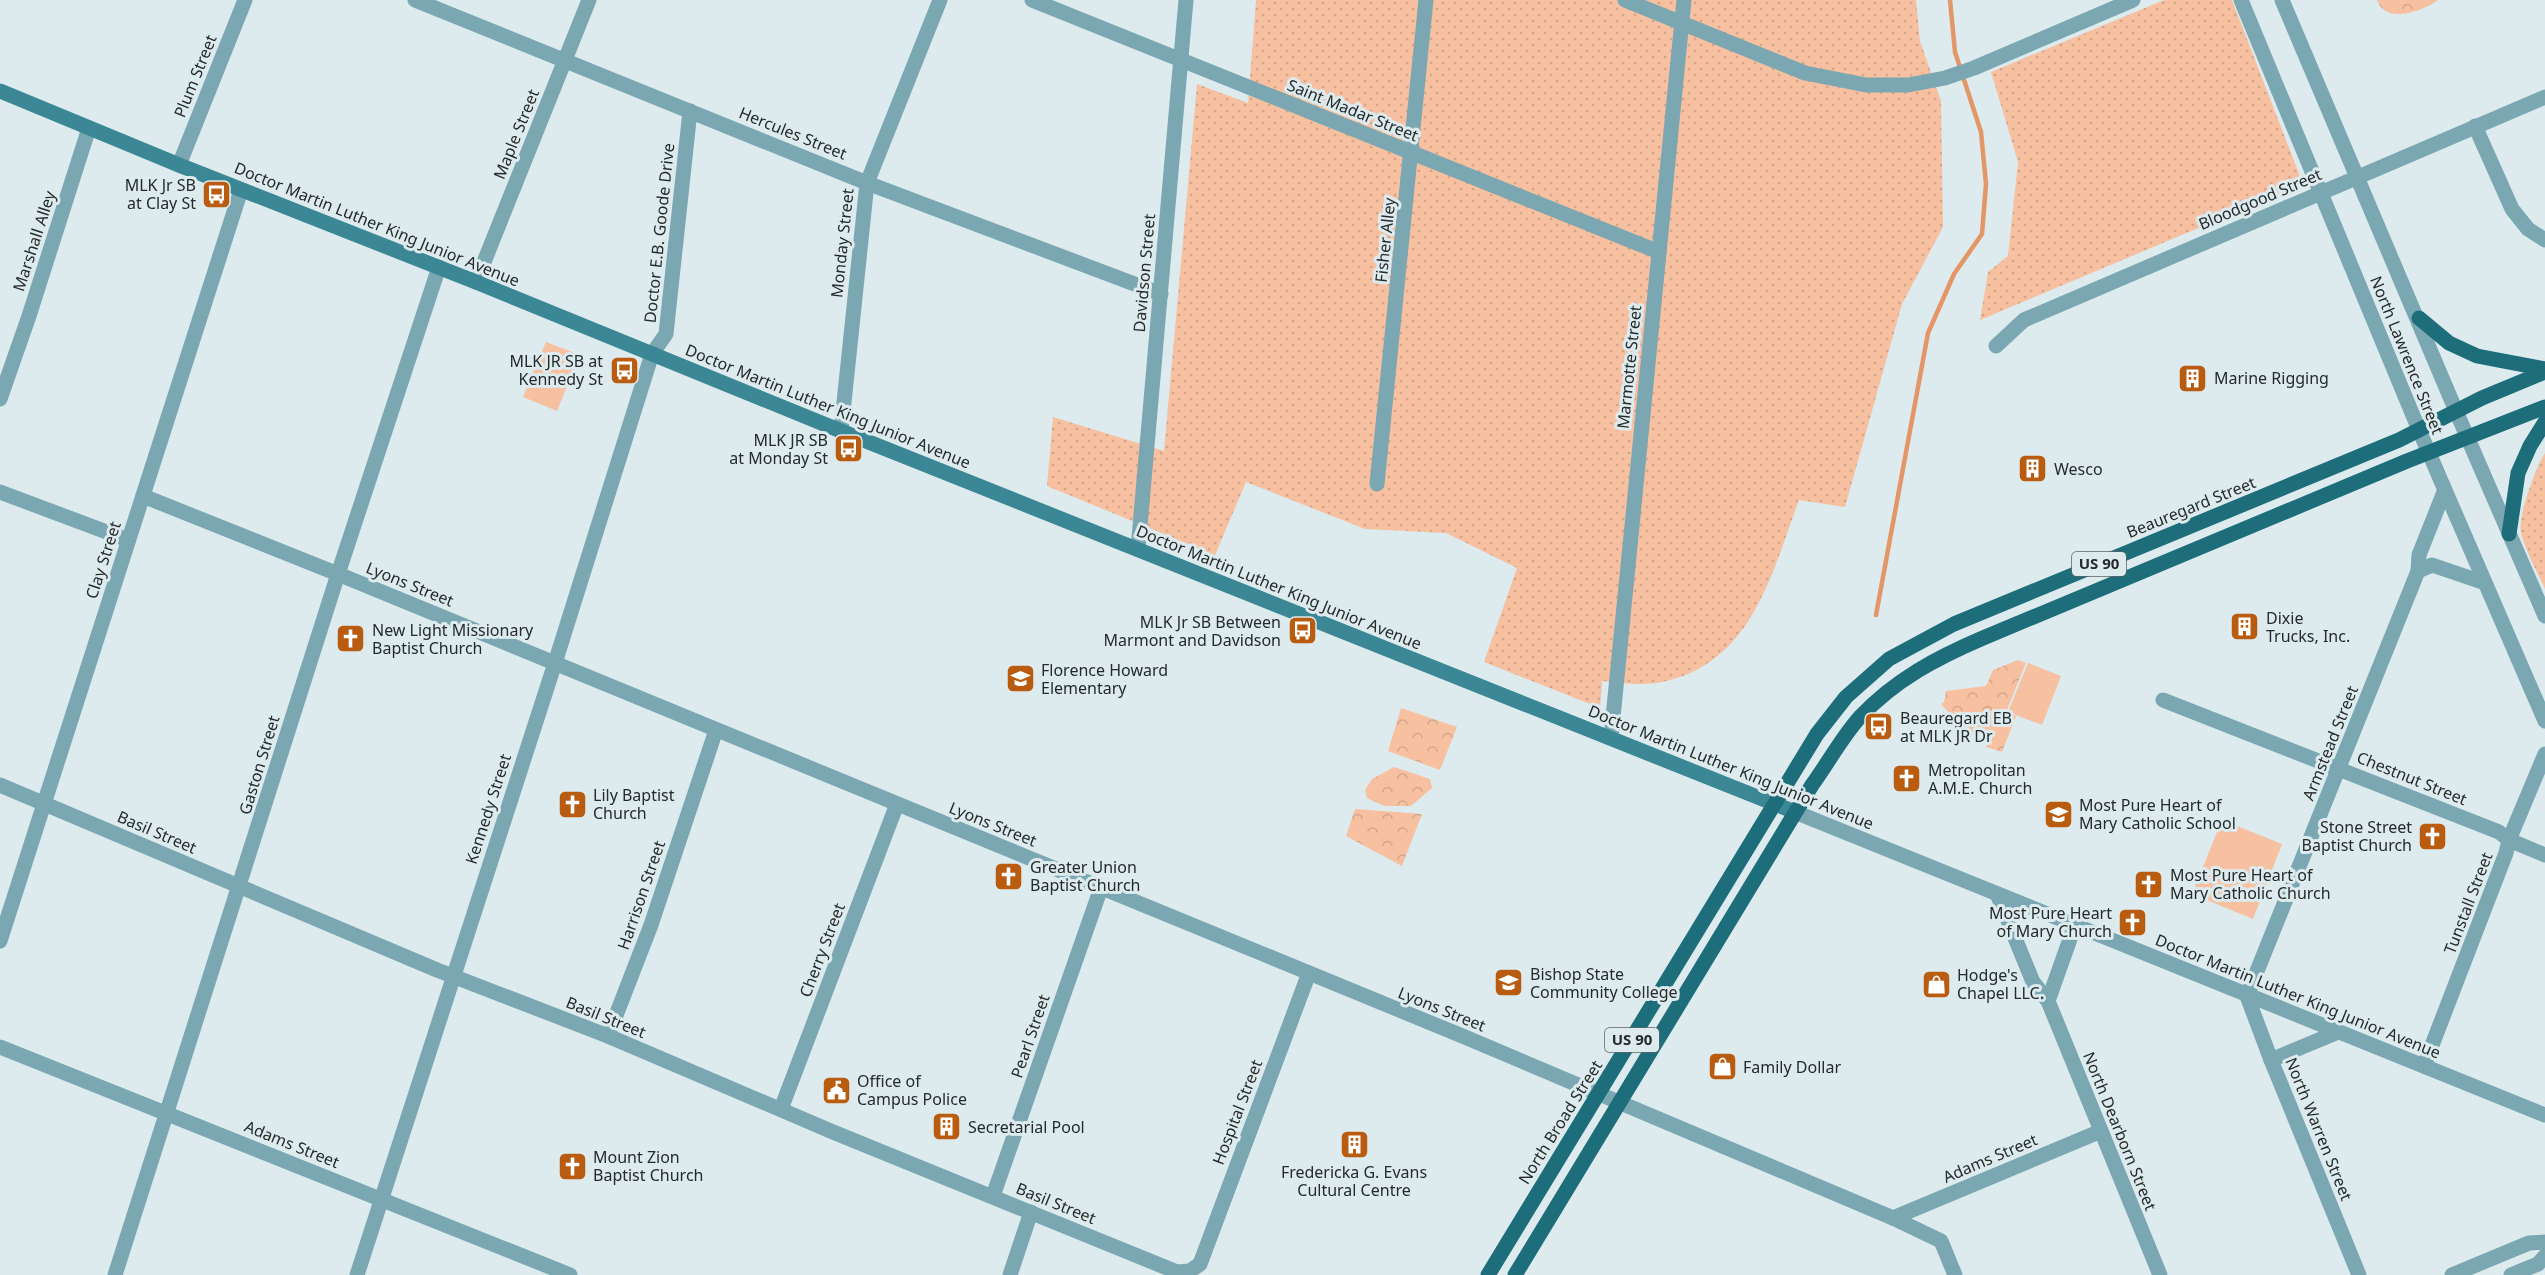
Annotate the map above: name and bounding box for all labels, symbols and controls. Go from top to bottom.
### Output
street label: Plum Street [168,31,222,121]
street label: Saint Madar Street [1284,74,1422,146]
street label: Maple Street [488,85,544,182]
street label: Hercules Street [736,101,850,165]
street label: Doctor E.B. Goode Drive [639,142,679,324]
street label: Doctor Martin Luther King Junior Avenue [231,157,523,291]
street label: Bloodgood Street [2195,163,2325,235]
place label: MLK Jr SB at Clay St [125,174,196,214]
bus stop icon: MLK Jr SB at Clay St [201,178,233,210]
street label: Marshall Alley [7,187,61,294]
street label: Monday Street [825,187,859,299]
street label: Fisher Alley [1370,196,1400,283]
street label: Davidson Street [1128,213,1160,333]
street label: North Lawrence Street [2365,273,2449,438]
street label: Marmotte Street [1612,304,1646,430]
street label: Doctor Martin Luther King Junior Avenue [682,339,974,473]
place label: MLK JR SB at Kennedy St [509,350,603,390]
bus stop icon: MLK JR SB at Kennedy St [608,354,640,386]
building icon: Marine Rigging [2177,362,2209,394]
place label: Marine Rigging [2214,367,2329,389]
place label: MLK JR SB at Monday St [729,429,828,469]
bus stop icon: MLK JR SB at Monday St [833,433,865,465]
building icon: Wesco [2017,453,2049,485]
place label: Wesco [2054,458,2103,480]
street label: Beauregard Street [2123,471,2259,543]
street label: Clay Street [80,518,126,602]
street label: Doctor Martin Luther King Junior Avenue [1133,520,1425,654]
road number: US 90 [2072,552,2126,576]
street label: Lyons Street [363,556,457,612]
place label: Dixie Trucks, Inc. [2266,607,2350,647]
place label: MLK Jr SB Between Marmont and Davidson [1104,611,1281,651]
building icon: Dixie Trucks, Inc. [2229,611,2261,643]
bus stop icon: MLK Jr SB Between Marmont and Davidson [1286,615,1318,647]
place label: New Light Missionary Baptist Church [372,619,534,659]
church icon: New Light Missionary Baptist Church [335,623,367,655]
place label: Florence Howard Elementary [1041,659,1168,699]
school or university icon: Florence Howard Elementary [1004,663,1036,695]
street label: Armstead Street [2297,682,2363,804]
street label: Doctor Martin Luther King Junior Avenue [1585,700,1877,834]
place label: Beauregard EB at MLK JR Dr [1900,707,2012,747]
bus stop icon: Beauregard EB at MLK JR Dr [1863,711,1895,743]
street label: Gaston Street [234,713,285,817]
street label: Chestnut Street [2354,746,2470,810]
street label: Kennedy Street [460,751,516,867]
place label: Metropolitan A.M.E. Church [1928,759,2032,799]
church icon: Metropolitan A.M.E. Church [1891,763,1923,795]
place label: Lily Baptist Church [593,784,675,824]
church icon: Lily Baptist Church [556,788,588,820]
place label: Most Pure Heart of Mary Catholic School [2079,794,2236,834]
street label: Lyons Street [946,796,1040,852]
school or university icon: Most Pure Heart of Mary Catholic School [2042,798,2074,830]
street label: Basil Street [114,805,200,859]
place label: Stone Street Baptist Church [2302,816,2412,856]
church icon: Stone Street Baptist Church [2417,820,2449,852]
street label: Harrison Street [612,837,670,953]
street label: Tunstall Street [2438,849,2498,957]
place label: Greater Union Baptist Church [1030,856,1140,896]
church icon: Greater Union Baptist Church [993,860,1025,892]
place label: Most Pure Heart of Mary Catholic Church [2170,864,2331,904]
church icon: Most Pure Heart of Mary Catholic Church [2133,868,2165,900]
street label: Cherry Street [794,900,850,1000]
place label: Most Pure Heart of Mary Church [1989,902,2112,942]
church icon: Most Pure Heart of Mary Church [2117,906,2149,938]
street label: Doctor Martin Luther King Junior Avenue [2152,929,2444,1063]
place label: Bishop State Community College [1530,963,1678,1003]
place label: Hodge's Chapel LLC. [1957,964,2044,1004]
school or university icon: Bishop State Community College [1493,967,1525,999]
shop icon: Hodge's Chapel LLC. [1920,968,1952,1000]
street label: Lyons Street [1395,981,1489,1037]
street label: Basil Street [563,991,649,1043]
street label: Pearl Street [1005,991,1055,1081]
road number: US 90 [1605,1028,1659,1052]
street label: North Dearborn Street [2078,1048,2162,1214]
shop icon: Family Dollar [1706,1051,1738,1083]
street label: North Warren Street [2280,1054,2358,1204]
street label: Hospital Street [1207,1056,1267,1168]
street label: North Broad Street [1513,1056,1607,1188]
place label: Family Dollar [1743,1056,1841,1078]
place label: Office of Campus Police [857,1070,967,1110]
public building icon: Office of Campus Police [820,1074,852,1106]
building icon: Secretarial Pool [931,1111,963,1143]
street label: Adams Street [241,1115,343,1173]
place label: Secretarial Pool [968,1116,1085,1138]
building icon: Fredericka G. Evans Cultural Centre [1338,1128,1370,1160]
street label: Adams Street [1939,1128,2041,1188]
place label: Mount Zion Baptist Church [593,1146,703,1186]
church icon: Mount Zion Baptist Church [556,1150,588,1182]
place label: Fredericka G. Evans Cultural Centre [1281,1161,1427,1201]
street label: Basil Street [1013,1177,1099,1229]

